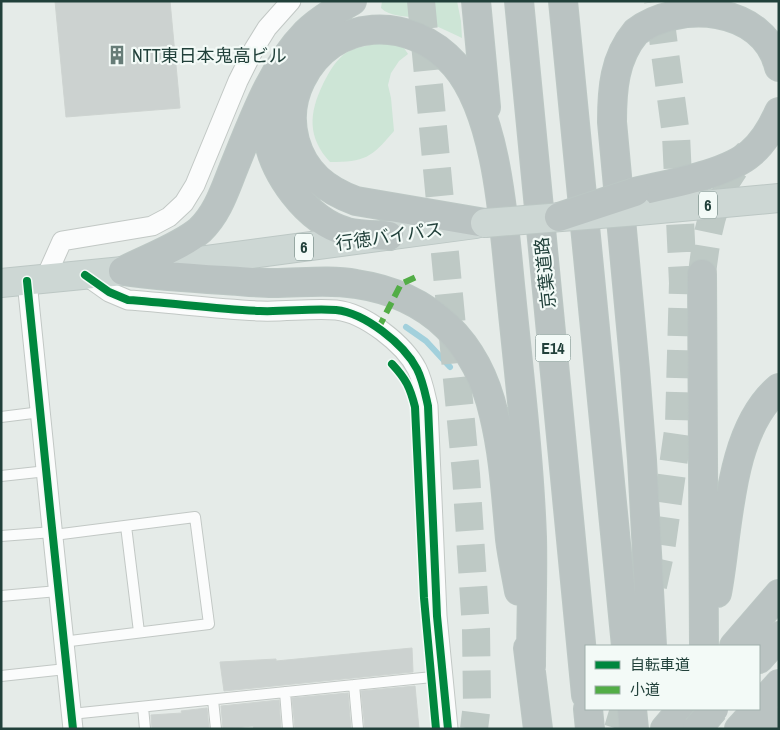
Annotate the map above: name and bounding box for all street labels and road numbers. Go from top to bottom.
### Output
road number: 6 [699,192,717,218]
street label: 行徳バイパス [334,216,444,256]
road number: 6 [295,233,313,260]
street label: 京葉道路 [529,236,561,310]
road number: E14 [536,334,570,362]

